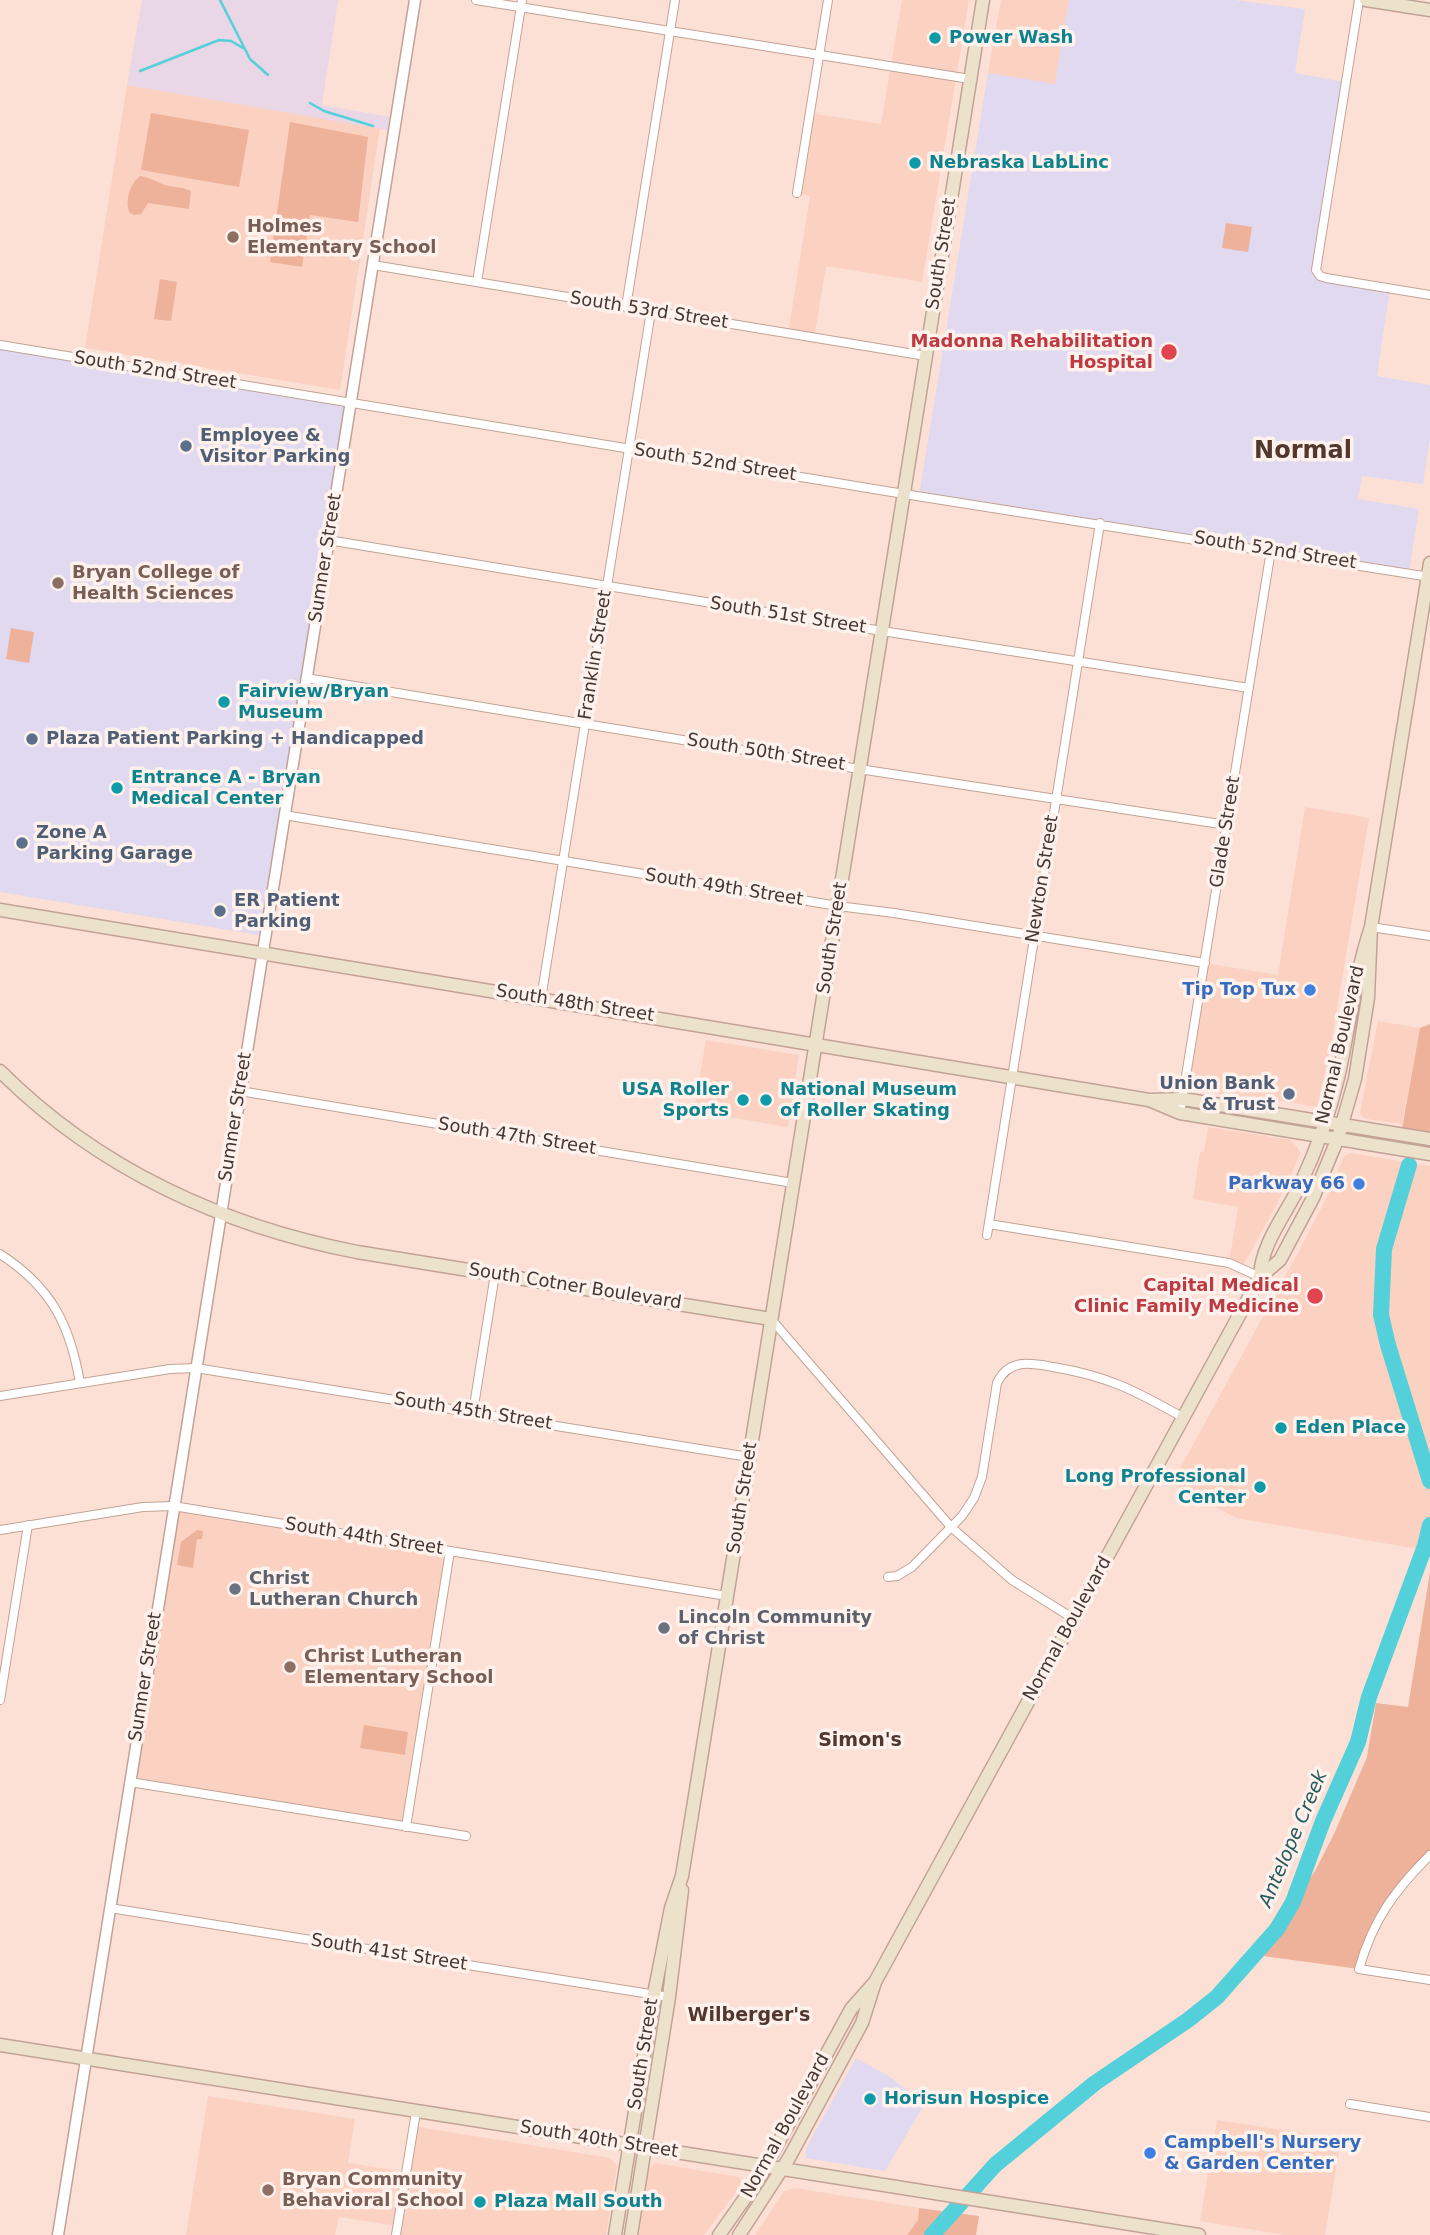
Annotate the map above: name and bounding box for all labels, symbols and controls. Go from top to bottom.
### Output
place label: Power Wash [949,27,1073,49]
marker: Power Wash [927,30,943,46]
place label: Nebraska LabLinc [929,152,1109,174]
marker: Nebraska LabLinc [907,155,923,171]
street label: South Street [923,197,961,311]
place label: Holmes Elementary School [247,216,436,258]
marker: Holmes Elementary School [225,229,241,245]
street label: South 53rd Street [568,288,730,334]
place label: Madonna Rehabilitation Hospital [911,331,1153,374]
marker: Madonna Rehabilitation Hospital [1159,342,1179,362]
street label: South 52nd Street [72,347,238,395]
place label: Employee & Visitor Parking [200,425,350,467]
marker: Employee & Visitor Parking [178,438,194,454]
district label: Normal [1254,438,1352,466]
street label: South 52nd Street [632,439,798,487]
street label: Sumner Street [305,492,347,624]
street label: South 52nd Street [1192,527,1358,575]
place label: Bryan College of Health Sciences [72,562,239,604]
marker: Bryan College of Health Sciences [50,575,66,591]
street label: Franklin Street [575,589,617,721]
street label: South 51st Street [708,593,868,639]
place label: Fairview/Bryan Museum [238,681,389,724]
marker: Fairview/Bryan Museum [216,694,232,710]
place label: Plaza Patient Parking + Handicapped [46,728,424,750]
street label: South 50th Street [685,730,847,776]
marker: Plaza Patient Parking + Handicapped [24,731,40,747]
place label: Entrance A - Bryan Medical Center [131,767,321,810]
street label: Glade Street [1207,775,1245,889]
marker: Entrance A - Bryan Medical Center [109,780,125,796]
street label: Newton Street [1022,814,1064,944]
place label: Zone A Parking Garage [36,822,193,864]
marker: Zone A Parking Garage [14,835,30,851]
street label: South 49th Street [643,865,805,911]
street label: South Street [814,881,852,995]
place label: ER Patient Parking [234,890,340,932]
marker: ER Patient Parking [212,903,228,919]
street label: Normal Boulevard [1312,964,1370,1126]
place label: Tip Top Tux [1182,979,1296,1001]
street label: South 48th Street [494,981,656,1027]
marker: Tip Top Tux [1302,982,1318,998]
street label: Sumner Street [215,1051,257,1183]
place label: Union Bank & Trust [1159,1073,1275,1116]
place label: USA Roller Sports [622,1079,729,1122]
place label: National Museum of Roller Skating [780,1079,957,1122]
marker: Union Bank & Trust [1281,1086,1297,1102]
marker: USA Roller Sports [735,1092,751,1108]
marker: National Museum of Roller Skating [758,1092,774,1108]
street label: South 47th Street [436,1114,598,1160]
place label: Parkway 66 [1228,1173,1345,1195]
marker: Parkway 66 [1351,1176,1367,1192]
street label: South Cotner Boulevard [467,1259,683,1315]
place label: Capital Medical Clinic Family Medicine [1074,1275,1299,1318]
marker: Capital Medical Clinic Family Medicine [1305,1286,1325,1306]
street label: South 45th Street [392,1389,554,1435]
place label: Eden Place [1295,1417,1406,1439]
marker: Eden Place [1273,1420,1289,1436]
street label: South Street [724,1441,762,1555]
place label: Long Professional Center [1065,1466,1246,1508]
marker: Long Professional Center [1252,1479,1268,1495]
street label: South 44th Street [283,1514,445,1560]
street label: Normal Boulevard [1019,1553,1117,1705]
place label: Christ Lutheran Church [249,1568,418,1610]
marker: Christ Lutheran Church [227,1581,243,1597]
place label: Lincoln Community of Christ [678,1607,872,1650]
street label: Sumner Street [125,1611,167,1743]
marker: Lincoln Community of Christ [656,1620,672,1636]
place label: Christ Lutheran Elementary School [304,1646,493,1688]
marker: Christ Lutheran Elementary School [282,1659,298,1675]
district label: Simon's [818,1730,902,1752]
water label: Antelope Creek [1255,1767,1333,1911]
street label: South 41st Street [309,1930,469,1976]
street label: South Street [625,1997,663,2111]
district label: Wilberger's [688,2005,810,2027]
street label: Normal Boulevard [737,2050,835,2202]
place label: Horisun Hospice [884,2088,1049,2110]
marker: Horisun Hospice [862,2091,878,2107]
street label: South 40th Street [518,2117,680,2163]
place label: Campbell's Nursery & Garden Center [1164,2132,1361,2174]
marker: Campbell's Nursery & Garden Center [1142,2145,1158,2161]
place label: Bryan Community Behavioral School [282,2169,464,2212]
marker: Bryan Community Behavioral School [260,2182,276,2198]
place label: Plaza Mall South [494,2191,663,2213]
marker: Plaza Mall South [472,2194,488,2210]

